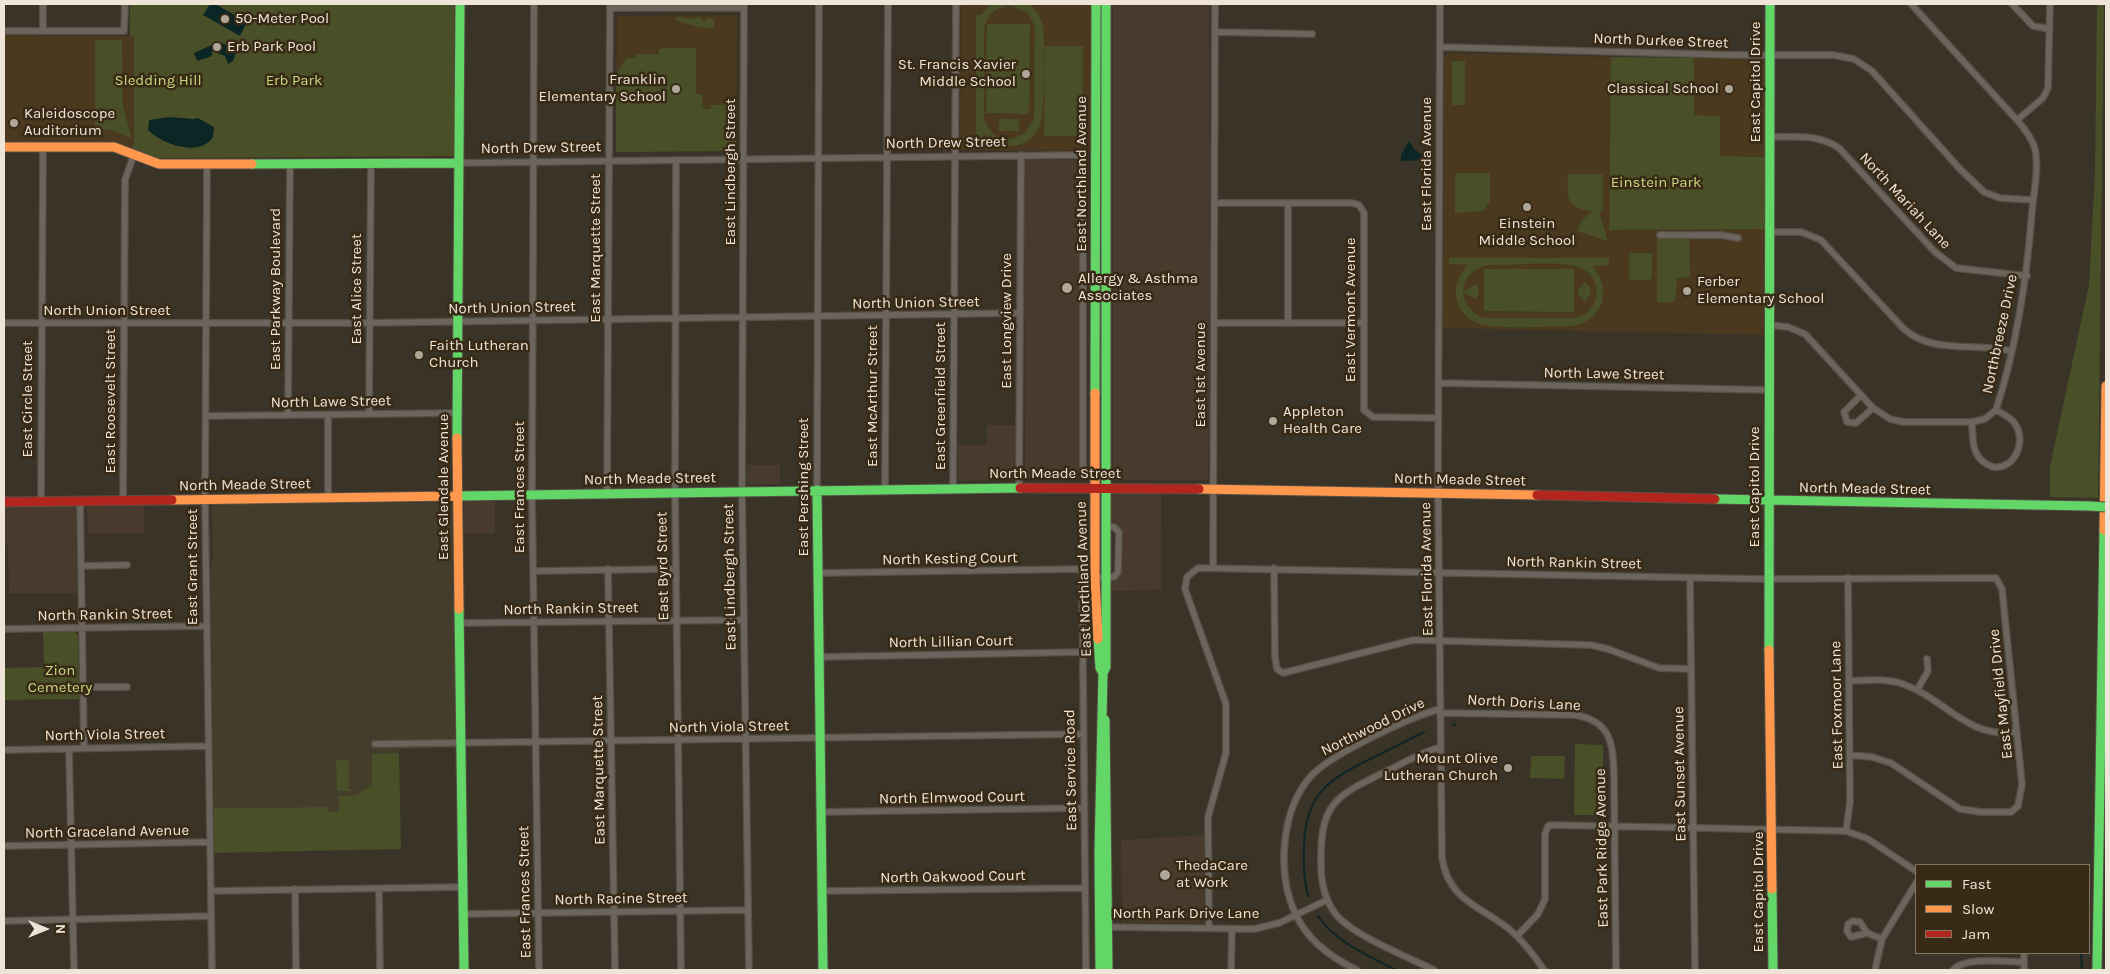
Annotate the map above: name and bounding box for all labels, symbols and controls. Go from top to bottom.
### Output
place label: 50-Meter Pool [235,10,329,28]
marker: 50-Meter Pool [219,13,231,25]
street label: East Capitol Drive [1747,21,1765,143]
street label: North Durkee Street [1593,30,1729,52]
place label: Erb Park Pool [227,38,316,56]
marker: Erb Park Pool [211,41,223,53]
place label: St. Francis Xavier Middle School [898,56,1016,91]
marker: St. Francis Xavier Middle School [1020,68,1032,80]
place label: Franklin Elementary School [539,71,666,106]
park label: Sledding Hill [114,72,202,90]
park label: Erb Park [266,72,322,90]
place label: Classical School [1607,80,1719,98]
marker: Franklin Elementary School [670,83,682,95]
marker: Classical School [1723,83,1735,95]
street label: East Northland Avenue [1073,96,1091,252]
street label: East Florida Avenue [1418,97,1436,231]
street label: East Lindbergh Street [722,98,740,246]
place label: Kaleidoscope Auditorium [24,105,115,140]
marker: Kaleidoscope Auditorium [8,117,20,129]
street label: North Drew Street [885,133,1007,153]
street label: North Drew Street [480,138,602,158]
street label: North Mariah Lane [1855,149,1955,253]
street label: East Marquette Street [587,173,605,323]
park label: Einstein Park [1611,174,1701,192]
marker: Einstein Middle School [1521,201,1533,213]
street label: East Parkway Boulevard [267,208,285,370]
place label: Einstein Middle School [1479,215,1575,250]
street label: East Alice Street [348,233,366,345]
street label: East Vermont Avenue [1342,238,1360,382]
street label: East Longview Drive [998,253,1016,389]
place label: Allergy & Asthma Associates [1078,270,1198,305]
place label: Ferber Elementary School [1697,273,1824,308]
street label: Northbreeze Drive [1979,273,2021,395]
marker: Allergy & Asthma Associates [1060,281,1074,295]
marker: Ferber Elementary School [1681,285,1693,297]
street label: North Union Street [852,293,980,313]
street label: North Union Street [448,298,576,318]
street label: North Union Street [43,302,171,320]
street label: East Greenfield Street [932,322,950,470]
street label: East 1st Avenue [1192,322,1210,428]
street label: East McArthur Street [864,325,882,467]
street label: East Roosevelt Street [102,329,120,473]
place label: Faith Lutheran Church [429,337,529,372]
street label: East Circle Street [19,340,37,458]
marker: Faith Lutheran Church [413,349,425,361]
street label: North Lawe Street [1543,364,1665,384]
street label: North Lawe Street [270,392,392,412]
place label: Appleton Health Care [1283,403,1362,438]
street label: East Glendale Avenue [435,414,453,560]
marker: Appleton Health Care [1267,415,1279,427]
street label: East Pershing Street [795,418,813,556]
street label: East Frances Street [511,421,529,553]
street label: East Capitol Drive [1746,426,1764,548]
street label: North Meade Street [989,465,1121,483]
street label: North Meade Street [584,469,716,489]
street label: North Meade Street [1394,470,1526,490]
street label: North Meade Street [179,475,311,495]
street label: North Meade Street [1799,479,1931,499]
street label: East Northland Avenue [1072,501,1096,657]
street label: East Florida Avenue [1417,502,1437,636]
street label: East Lindbergh Street [720,503,740,651]
street label: East Grant Street [184,509,202,625]
street label: East Byrd Street [653,511,673,621]
street label: North Kesting Court [882,549,1018,569]
street label: North Rankin Street [1506,553,1642,573]
street label: North Rankin Street [503,599,639,619]
street label: North Rankin Street [37,605,173,625]
street label: East Mayfield Drive [1985,628,2017,760]
street label: North Lillian Court [888,632,1014,652]
street label: East Foxmoor Lane [1827,641,1847,769]
park label: Zion Cemetery [28,662,92,697]
street label: North Doris Lane [1467,691,1581,715]
street label: Northwood Drive [1318,694,1428,760]
street label: East Marquette Street [589,695,609,845]
street label: East Sunset Avenue [1670,706,1690,842]
street label: East Service Road [1061,709,1081,831]
street label: North Viola Street [669,717,789,737]
street label: North Viola Street [45,725,165,745]
place label: Mount Olive Lutheran Church [1384,750,1498,785]
marker: Mount Olive Lutheran Church [1502,762,1514,774]
street label: East Park Ridge Avenue [1592,768,1612,928]
street label: North Elmwood Court [879,788,1025,808]
street label: North Graceland Avenue [25,822,189,842]
street label: East Frances Street [515,826,535,958]
street label: East Capitol Drive [1750,831,1768,953]
place label: ThedaCare at Work [1176,857,1248,892]
legend [1915,864,2090,954]
street label: North Oakwood Court [880,867,1026,887]
marker: ThedaCare at Work [1158,868,1172,882]
text: Fast [1962,875,1991,893]
street label: North Racine Street [554,889,688,909]
text: Slow [1962,900,1994,918]
north arrow [20,904,70,954]
street label: North Park Drive Lane [1113,905,1259,923]
text: N [52,924,69,934]
text: Jam [1962,925,1990,943]

